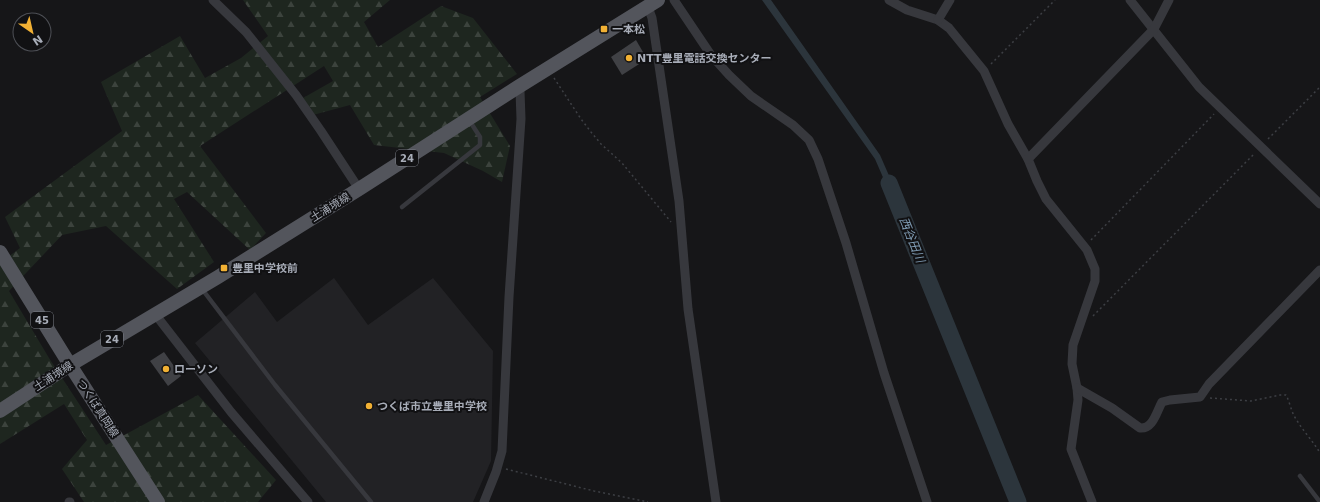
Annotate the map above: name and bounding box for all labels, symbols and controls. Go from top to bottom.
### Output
north arrow [12,12,52,52]
place label: 一本松 [612,23,645,36]
marker: 一本松 [599,24,609,34]
text: N [30,32,45,48]
place label: NTT豊里電話交換センター [637,52,771,65]
marker: NTT豊里電話交換センター [624,53,634,63]
road number: 24 [396,150,418,166]
street label: 土浦境線 [308,190,352,225]
water label: 西谷田川 [897,215,928,267]
place label: 豊里中学校前 [232,262,298,275]
marker: 豊里中学校前 [219,263,229,273]
road number: 45 [31,312,53,328]
road number: 24 [101,331,123,347]
street label: 土浦境線 [31,359,75,394]
place label: ローソン [174,363,218,376]
marker: ローソン [161,364,171,374]
street label: つくば真岡線 [74,377,121,439]
place label: つくば市立豊里中学校 [377,400,487,413]
marker: つくば市立豊里中学校 [364,401,374,411]

